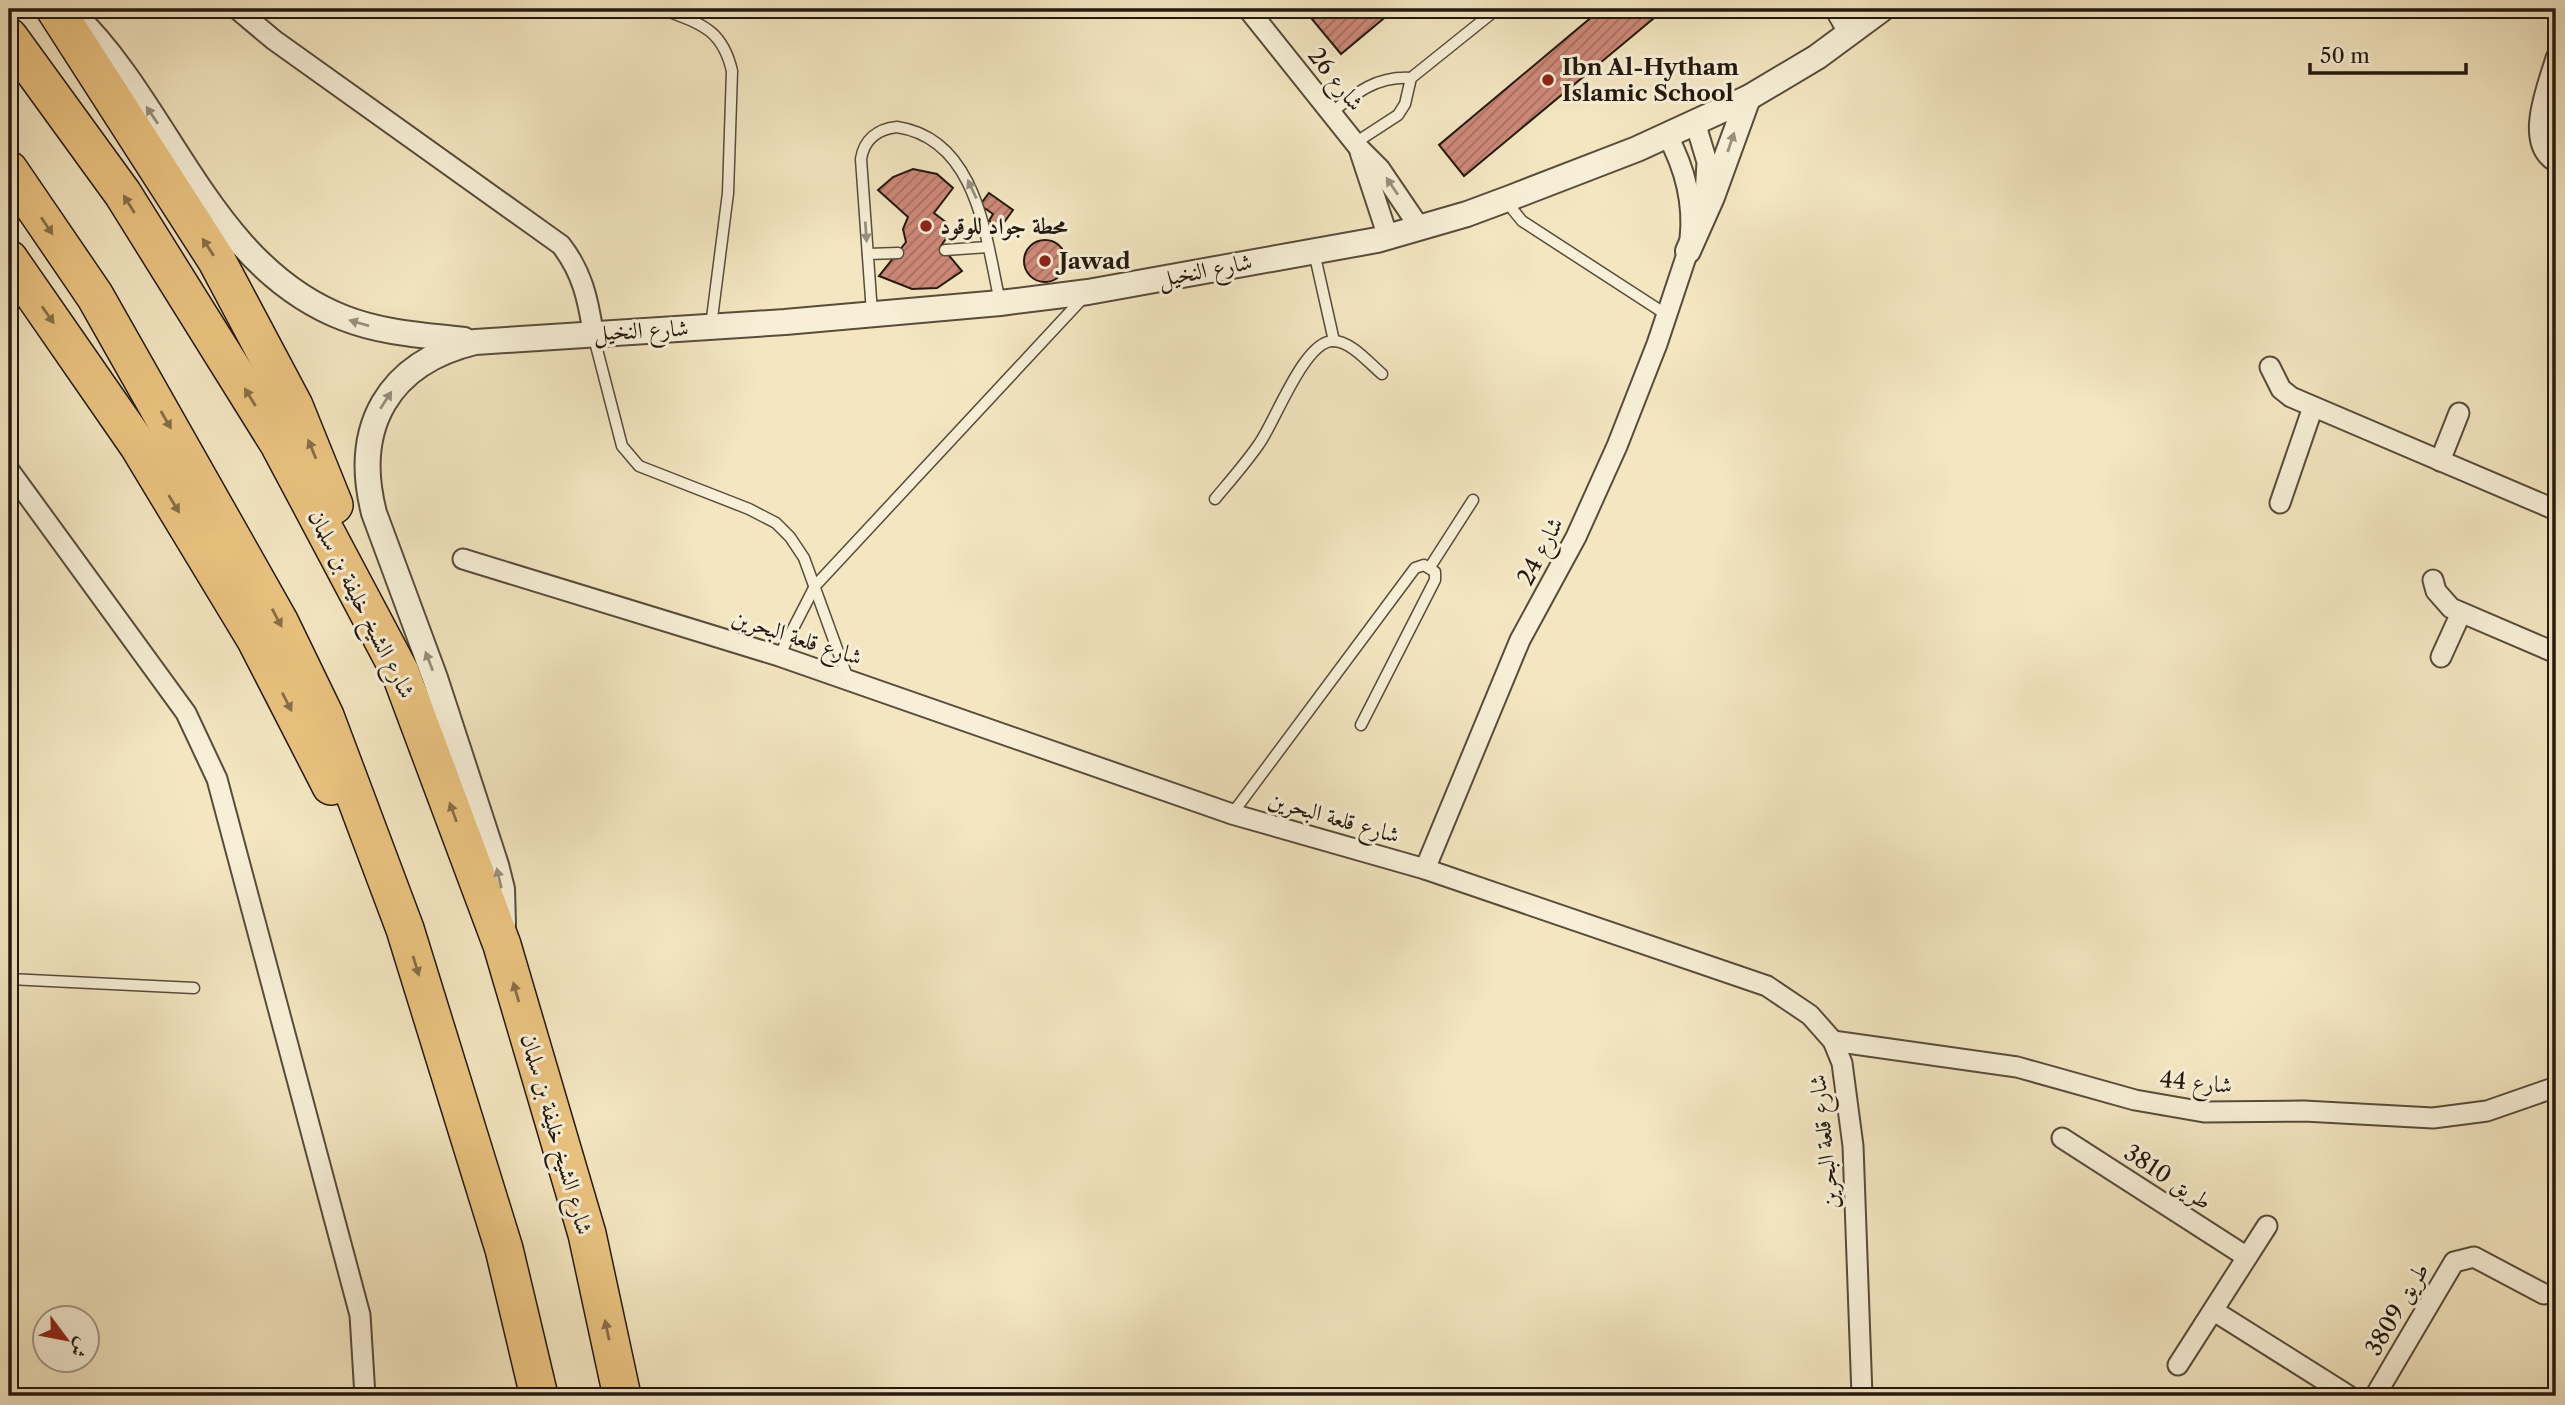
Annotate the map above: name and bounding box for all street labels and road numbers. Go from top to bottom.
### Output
street label: شارع 26 [1298,42,1370,120]
street label: شارع النخيل [1156,247,1256,299]
street label: شارع النخيل [593,314,690,352]
street label: شارع الشيخ خليفة بن سلمان [296,505,422,706]
street label: شارع 24 [1511,512,1574,592]
street label: شارع قلعة البحرين [726,603,866,677]
street label: شارع قلعة البحرين [1263,785,1403,855]
street label: شارع الشيخ خليفة بن سلمان [508,1030,599,1240]
street label: شارع 44 [2158,1065,2233,1105]
street label: شارع قلعة البحرين [1803,1073,1851,1211]
street label: طريق 3810 [2118,1138,2217,1216]
street label: طريق 3809 [2359,1258,2436,1361]

